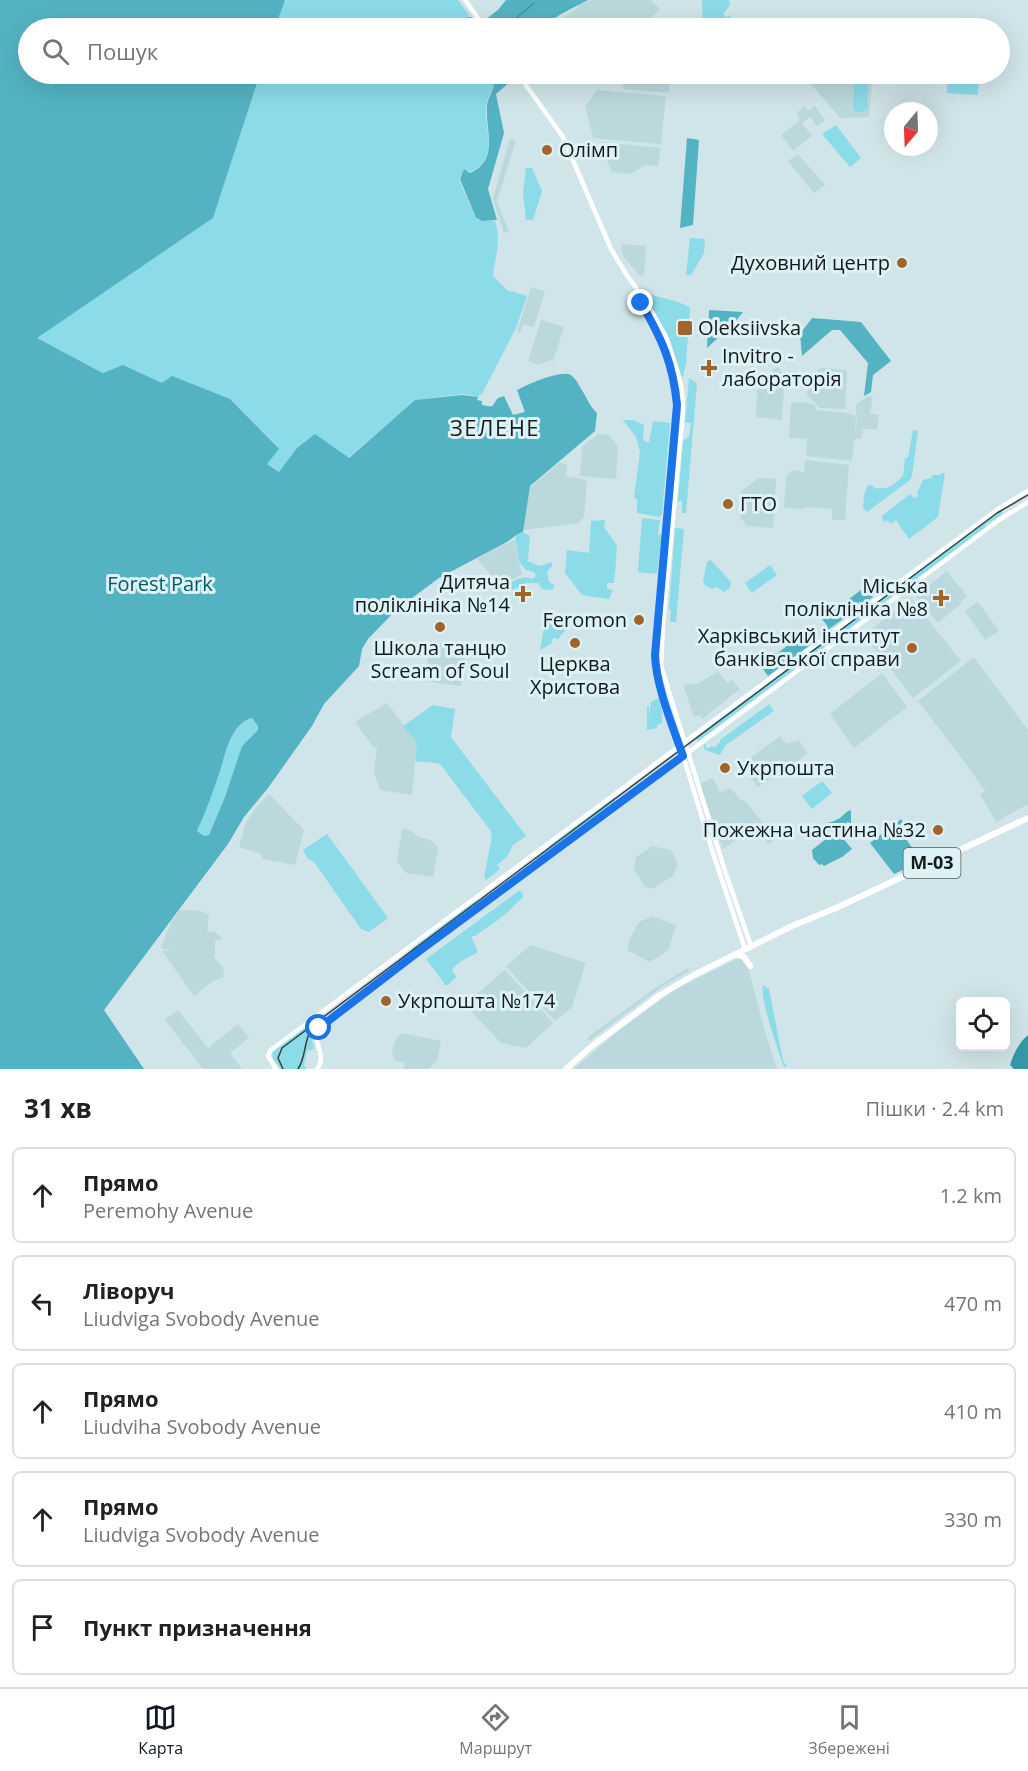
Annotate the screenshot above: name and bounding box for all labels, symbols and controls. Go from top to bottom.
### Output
search box [18,18,1010,84]
icon: search [39,35,72,68]
text: Пошук [87,36,158,66]
north arrow [884,102,938,156]
place label: Олімп [559,136,618,163]
marker: Олімп [540,143,554,157]
place label: Духовний центр [731,249,890,276]
marker: Духовний центр [895,256,909,270]
route end [627,289,653,315]
place label: Oleksiivska [698,314,801,341]
marker: Oleksiivska [676,319,694,337]
place label: Invitro - лабораторія [722,342,842,392]
marker: Invitro - лабораторія [700,359,718,377]
district label: ЗЕЛЕНЕ [450,412,540,442]
place label: ГТО [740,490,777,517]
marker: ГТО [721,497,735,511]
place label: Дитяча поліклініка №14 [355,568,511,618]
park label: Forest Park [107,570,213,597]
place label: Міська поліклініка №8 [784,572,928,622]
marker: Дитяча поліклініка №14 [514,585,532,603]
marker: Міська поліклініка №8 [932,589,950,607]
place label: Feromon [542,606,627,633]
marker: Feromon [632,613,646,627]
marker: Школа танцю Scream of Soul [433,620,447,634]
place label: Харківський інститут банківської справи [698,622,900,672]
place label: Школа танцю Scream of Soul [370,634,510,684]
marker: Церква Христова [568,636,582,650]
marker: Харківський інститут банківської справи [905,641,919,655]
place label: Церква Христова [530,650,620,700]
place label: Укрпошта [737,754,835,781]
marker: Укрпошта [718,761,732,775]
place label: Пожежна частина №32 [703,816,926,843]
marker: Пожежна частина №32 [931,823,945,837]
road number: М-03 [904,848,960,878]
place label: Укрпошта №174 [398,987,556,1014]
marker: Укрпошта №174 [379,994,393,1008]
map controls [956,997,1010,1051]
button: locate [956,997,1010,1051]
route start [305,1014,331,1040]
text: 31 хв [24,1090,92,1126]
text: Пішки · 2.4 km [866,1095,1004,1122]
text: Прямо [83,1167,159,1197]
icon: ahead [26,1179,59,1212]
text: 1.2 km [940,1182,1002,1209]
text: Peremohy Avenue [83,1197,253,1224]
text: Ліворуч [83,1275,174,1305]
icon: left [26,1287,59,1320]
text: 470 m [944,1290,1002,1317]
text: Liudviga Svobody Avenue [83,1305,320,1332]
text: Прямо [83,1383,159,1413]
icon: ahead [26,1395,59,1428]
text: 410 m [944,1398,1002,1425]
text: Liudviha Svobody Avenue [83,1413,321,1440]
text: Прямо [83,1491,159,1521]
icon: ahead [26,1503,59,1536]
text: 330 m [944,1506,1002,1533]
text: Liudviga Svobody Avenue [83,1521,320,1548]
icon: arrive [26,1611,59,1644]
text: Пункт призначення [83,1612,312,1642]
tab: Карта [138,1701,183,1759]
tab: Маршрут [459,1701,532,1759]
tab: Збережені [808,1701,890,1759]

